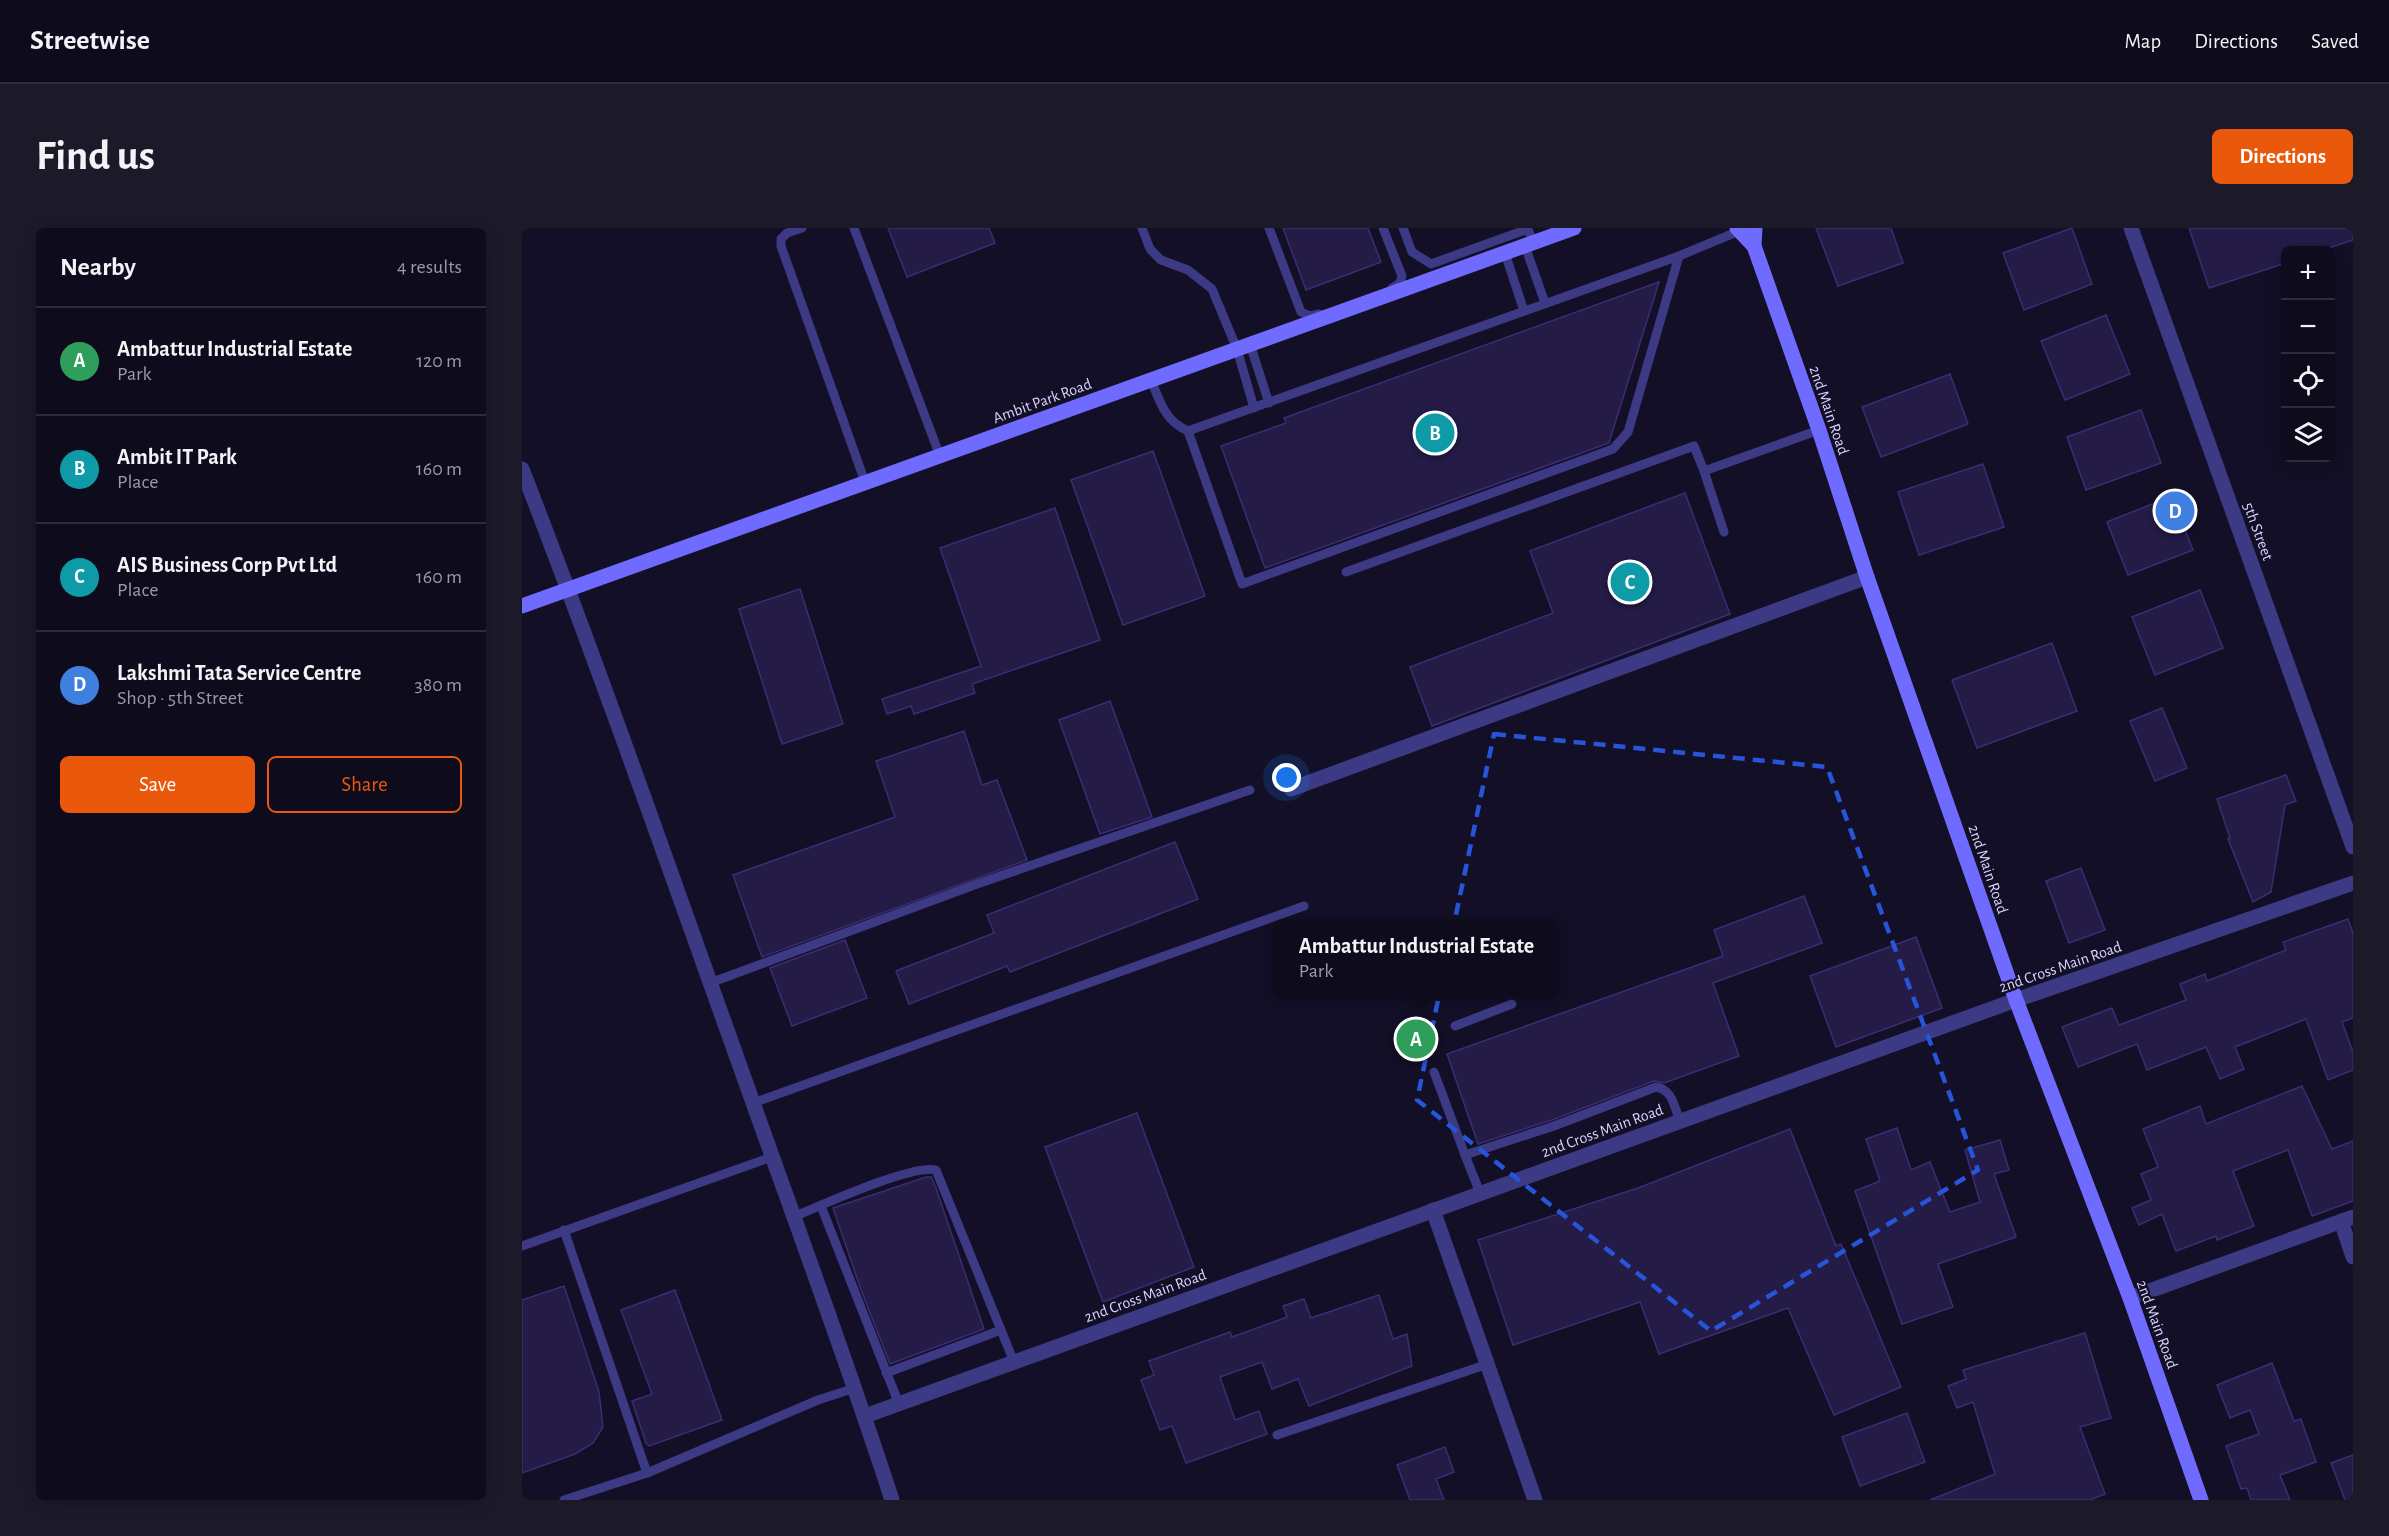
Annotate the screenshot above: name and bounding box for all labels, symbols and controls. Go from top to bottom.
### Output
text: Streetwise [30,27,150,55]
text: Map [2125,31,2161,52]
text: Directions [2194,31,2278,52]
text: Saved [2311,31,2359,52]
button: Directions [2212,129,2353,184]
text: Find us [36,135,155,177]
map controls [2281,246,2335,462]
button: + [2281,246,2335,300]
text: Nearby [60,254,136,280]
text: 4 results [397,257,462,277]
button: − [2281,300,2335,354]
text: Ambattur Industrial Estate [117,338,352,360]
text: A [74,351,86,371]
text: 120 m [416,351,462,371]
button: locate [2281,354,2335,408]
text: Park [117,364,152,384]
street label: 2nd Main Road [1806,364,1852,457]
street label: Ambit Park Road [991,376,1094,426]
button: layers [2281,408,2335,462]
pin: B [1416,410,1454,456]
text: Ambit IT Park [117,446,237,468]
text: B [74,459,85,479]
text: 160 m [416,459,462,479]
text: Place [117,472,158,492]
pin: D [2156,488,2194,534]
street label: 5th Street [2240,500,2276,562]
text: AIS Business Corp Pvt Ltd [117,554,337,576]
pin: C [1610,560,1650,604]
text: C [74,567,85,587]
text: 160 m [416,567,462,587]
text: Place [117,580,158,600]
text: Lakshmi Tata Service Centre [117,662,361,684]
text: D [73,675,86,695]
text: 380 m [414,675,462,695]
text: Shop · 5th Street [117,688,243,708]
button: Save [60,756,255,813]
button: Share [267,756,462,813]
your location [1272,763,1301,792]
street label: 2nd Main Road [1965,823,2011,916]
popup [1274,919,1559,997]
text: Ambattur Industrial Estate [1299,935,1534,957]
street label: 2nd Cross Main Road [1997,938,2124,995]
text: Park [1299,961,1333,981]
pin: A [1396,1016,1436,1062]
street label: 2nd Cross Main Road [1539,1101,1665,1160]
street label: 2nd Cross Main Road [1082,1266,1208,1325]
street label: 2nd Main Road [2134,1278,2180,1371]

